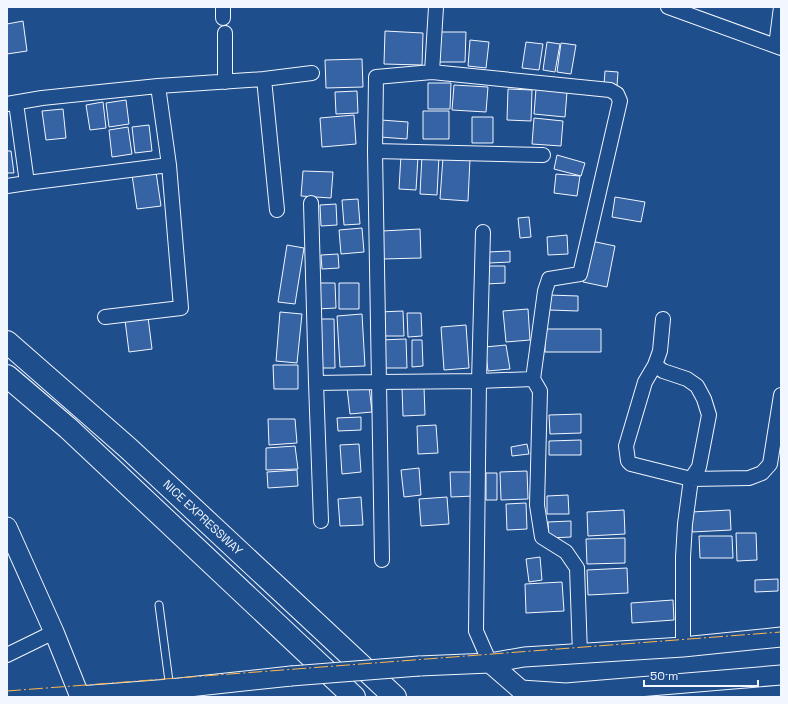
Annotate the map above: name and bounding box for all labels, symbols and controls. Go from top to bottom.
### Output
street label: NICE EXPRESSWAY [159,477,246,559]
scale bar [644,662,758,688]
text: 50 m [650,668,678,684]

